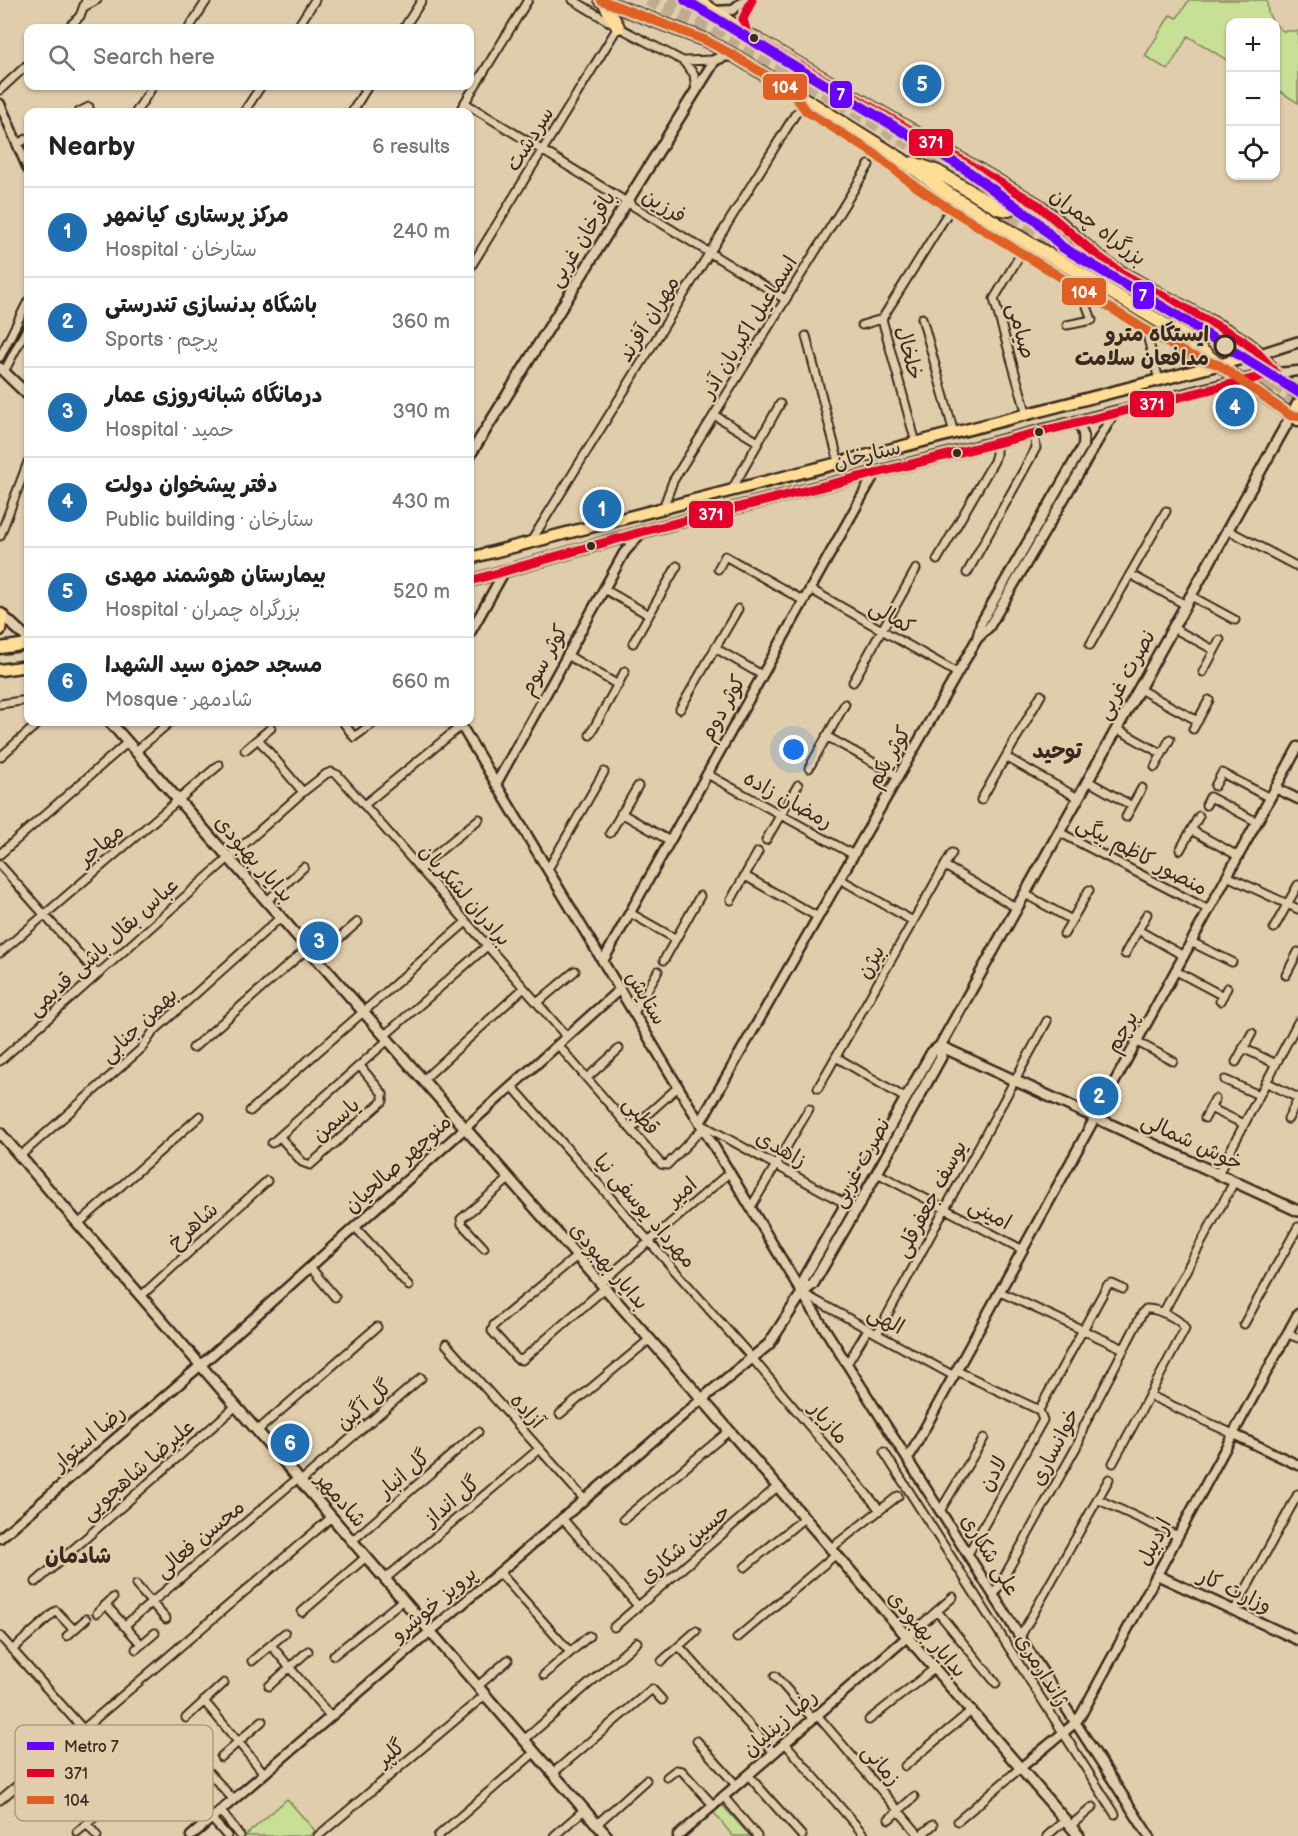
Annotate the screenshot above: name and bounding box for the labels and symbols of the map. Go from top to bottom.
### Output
unlabelled marker [748,32,760,44]
pin: 5 [902,62,942,106]
line badge: 104 [762,73,808,101]
text: 104 [772,79,799,98]
line badge: 7 [829,80,853,109]
text: 7 [837,86,846,105]
street label: سردشت [500,102,560,176]
line badge: 371 [908,128,954,157]
text: 371 [919,134,943,153]
street label: فرزین [637,183,691,229]
street label: بزرگراه چمران [1045,183,1151,271]
street label: باقرخان غربی [543,186,622,292]
street label: اسماعیل اکبریان آذر [694,251,803,404]
street label: مهران آفرند [613,271,685,367]
line badge: 104 [1061,277,1107,306]
line badge: 7 [1132,281,1155,310]
text: 104 [1071,284,1098,303]
text: 7 [1139,287,1148,306]
street label: صیامی [1001,300,1040,362]
place label: ایستگاه مترو مدافعان سلامت [1075,321,1209,371]
street label: خلخال [890,323,928,383]
marker: ایستگاه مترو مدافعان سلامت [1214,335,1236,357]
pin: 4 [1216,384,1254,430]
line badge: 371 [1129,390,1175,418]
text: 371 [1140,396,1164,415]
unlabelled marker [1033,426,1045,438]
street label: ستارخان [831,435,903,475]
unlabelled marker [951,447,963,459]
pin: 1 [582,486,622,532]
line badge: 371 [688,500,734,529]
text: 371 [699,506,723,525]
unlabelled marker [585,540,597,552]
street label: کمالی [864,594,919,641]
street label: کوثر سوم [514,620,576,701]
street label: نصرت غربی [1091,626,1162,725]
street label: کوثر دوم [695,671,754,747]
street label: کوثر یکم [861,722,919,794]
your location [779,735,808,764]
district label: توحید [1032,738,1082,765]
street label: رمضان زاده [739,765,837,835]
street label: بدایار بهبودی [209,810,299,908]
street label: منصور کاظم بیگی [1071,811,1212,904]
street label: مهاجر [71,818,129,873]
street label: برادران لشکریان [414,839,516,951]
street label: عباس بقال باشی قدیمی [22,872,184,1022]
pin: 3 [300,918,338,964]
street label: بیژن [852,941,890,983]
street label: ستایش [620,966,672,1030]
street label: بهمن جنابی [95,982,184,1069]
street label: پرچم [1100,1007,1146,1059]
pin: 2 [1080,1074,1118,1118]
street label: قطبی [617,1091,664,1141]
street label: یاسمن [307,1092,365,1148]
street label: خوش شمالی [1137,1108,1247,1177]
street label: منوچهر صالحیان [339,1109,457,1219]
street label: نصرت غربی [826,1114,897,1213]
street label: زاهدی [751,1125,811,1173]
street label: یوسف جعفرقلی [890,1136,973,1262]
street label: مهرداد یوسفی نیا [588,1149,701,1274]
street label: امیر [660,1172,702,1213]
street label: امینی [964,1192,1016,1236]
street label: شاهرخ [163,1197,224,1256]
street label: بدایار بهبودی [564,1217,654,1315]
street label: الهی [863,1300,909,1341]
street label: گل آگین [331,1374,397,1436]
street label: آزاده [505,1388,550,1435]
street label: مازیار [803,1395,854,1449]
street label: رضا استوار [46,1400,130,1478]
street label: خوانساری [1025,1404,1085,1490]
street label: علیرضا شاهجویی [76,1414,201,1527]
pin: 6 [270,1420,310,1466]
street label: گل انبار [371,1445,435,1505]
street label: لادن [973,1452,1013,1496]
street label: شادمهر [309,1466,372,1533]
street label: گل انداز [418,1471,485,1533]
street label: محسن فعالی [150,1494,250,1584]
street label: حسین شکاری [634,1499,736,1589]
street label: علی شکاری [954,1509,1025,1601]
street label: اردبیل [1131,1514,1177,1570]
district label: شادمان [45,1543,111,1570]
street label: پرویز خوشرو [385,1561,482,1648]
street label: وزارت کار [1193,1562,1275,1619]
street label: بدایار بهبودی [882,1585,972,1683]
street label: ژاندارمری [1010,1629,1074,1711]
street label: رضا زینلیان [737,1684,823,1762]
legend [15,1725,213,1821]
street label: گلپر [370,1734,410,1773]
text: Metro 7 [64,1738,119,1757]
street label: زمانی [855,1739,906,1792]
text: 371 [64,1765,88,1784]
text: 104 [64,1792,90,1811]

